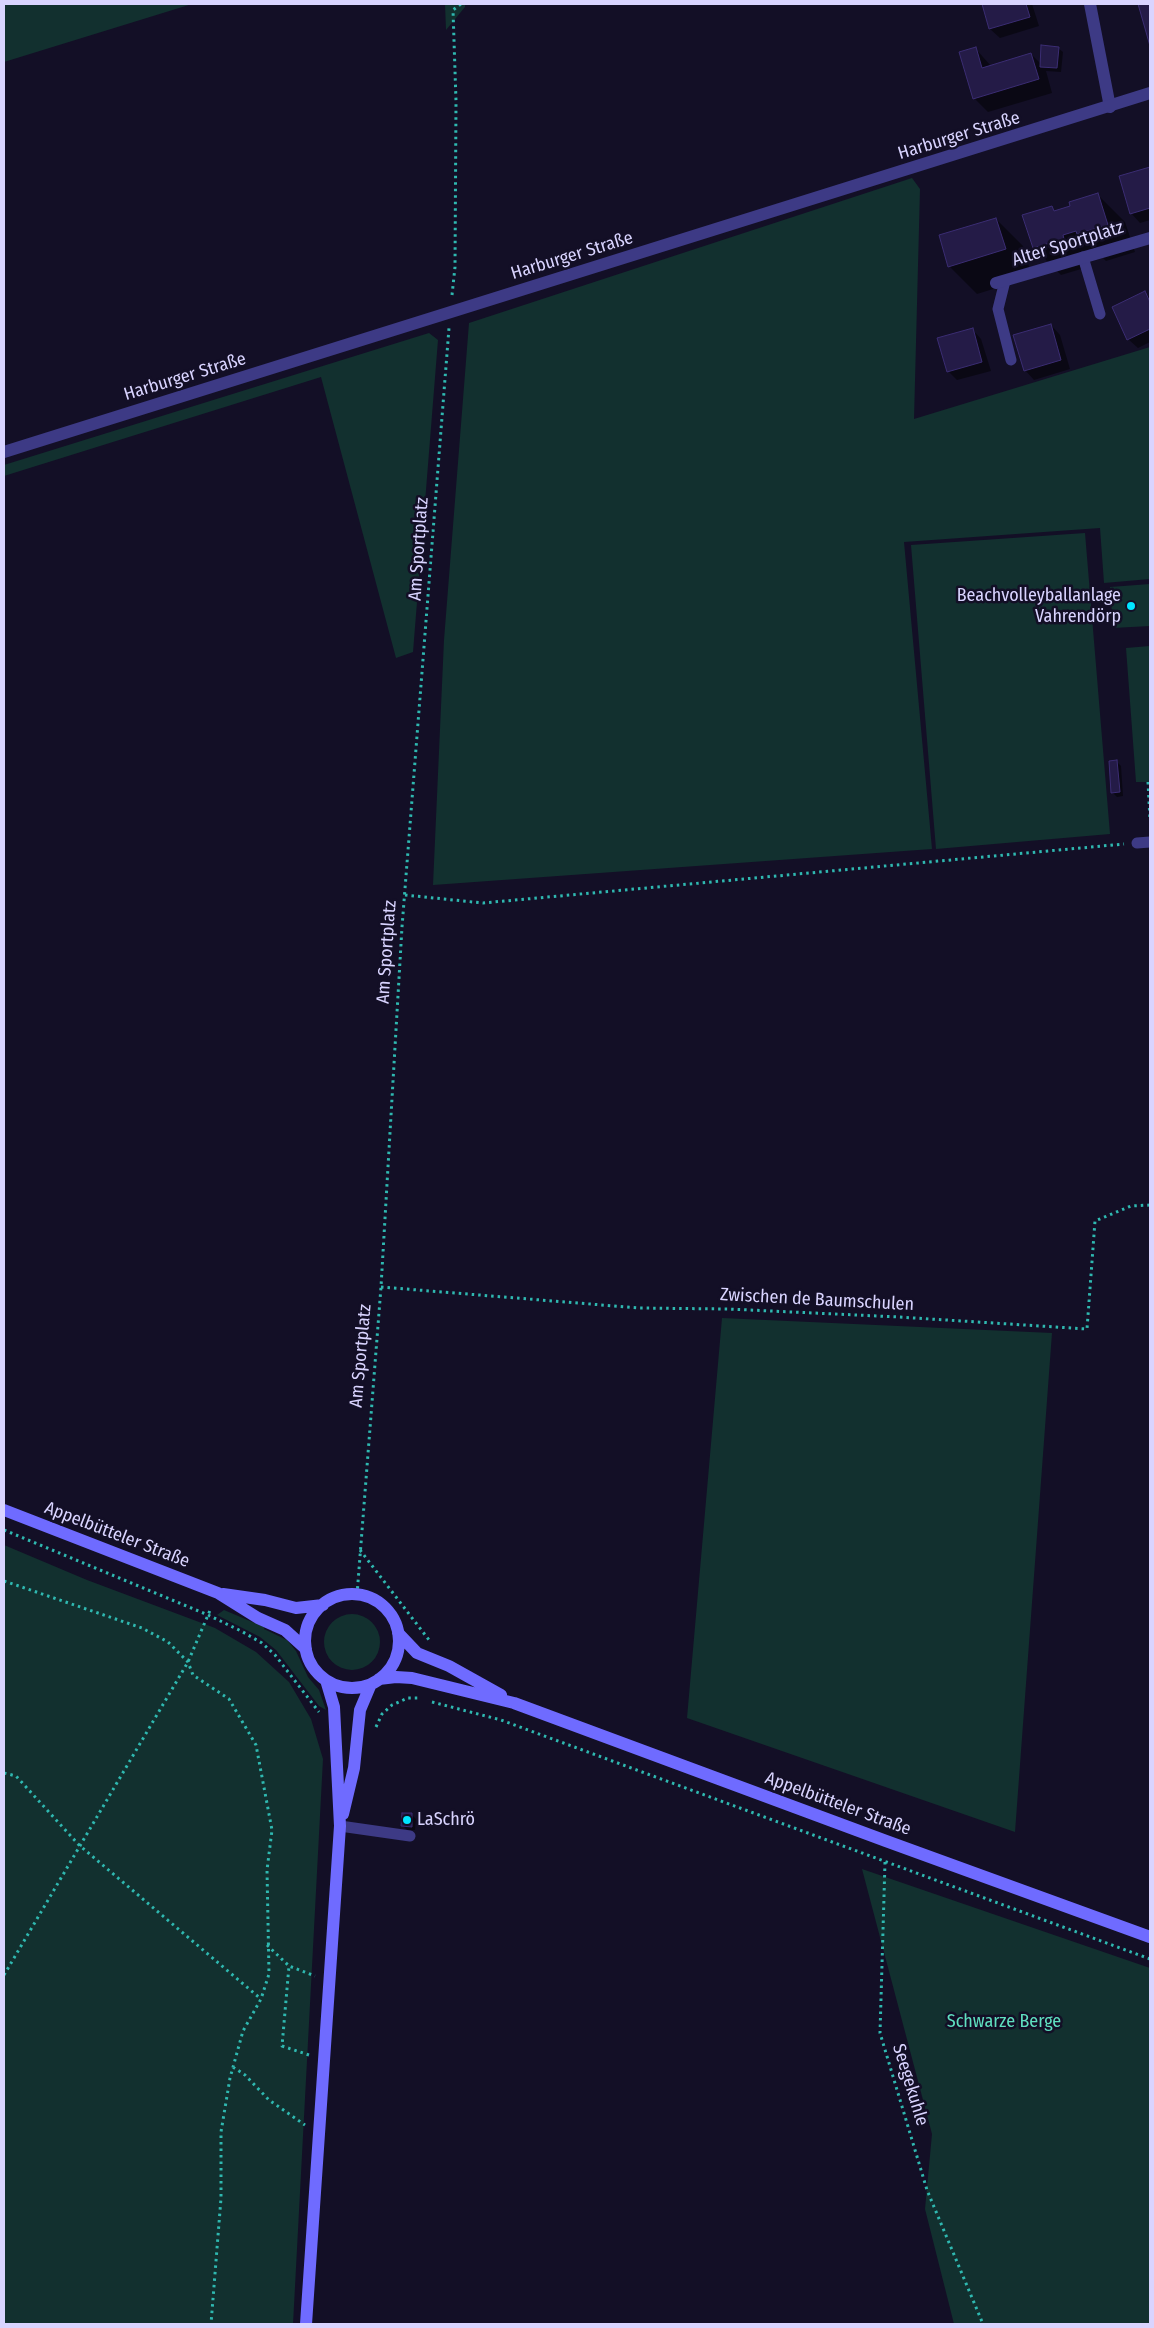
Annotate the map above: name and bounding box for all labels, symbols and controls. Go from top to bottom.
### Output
street label: Harburger Straße [895,107,1023,165]
street label: Alter Sportplatz [1010,217,1126,271]
street label: Harburger Straße [508,227,636,285]
street label: Harburger Straße [121,348,249,406]
street label: Am Sportplatz [405,497,433,601]
place label: Beachvolleyballanlage Vahrendörp [957,585,1121,628]
marker: Beachvolleyballanlage Vahrendörp [1125,600,1137,612]
street label: Am Sportplatz [373,900,401,1004]
street label: Zwischen de Baumschulen [719,1284,915,1316]
street label: Am Sportplatz [346,1303,376,1409]
street label: Appelbütteler Straße [41,1497,193,1573]
street label: Appelbütteler Straße [762,1768,914,1840]
place label: LaSchrö [417,1809,475,1831]
marker: LaSchrö [401,1814,413,1826]
park label: Schwarze Berge [947,2011,1061,2033]
street label: Seegekuhle [887,2041,933,2129]

